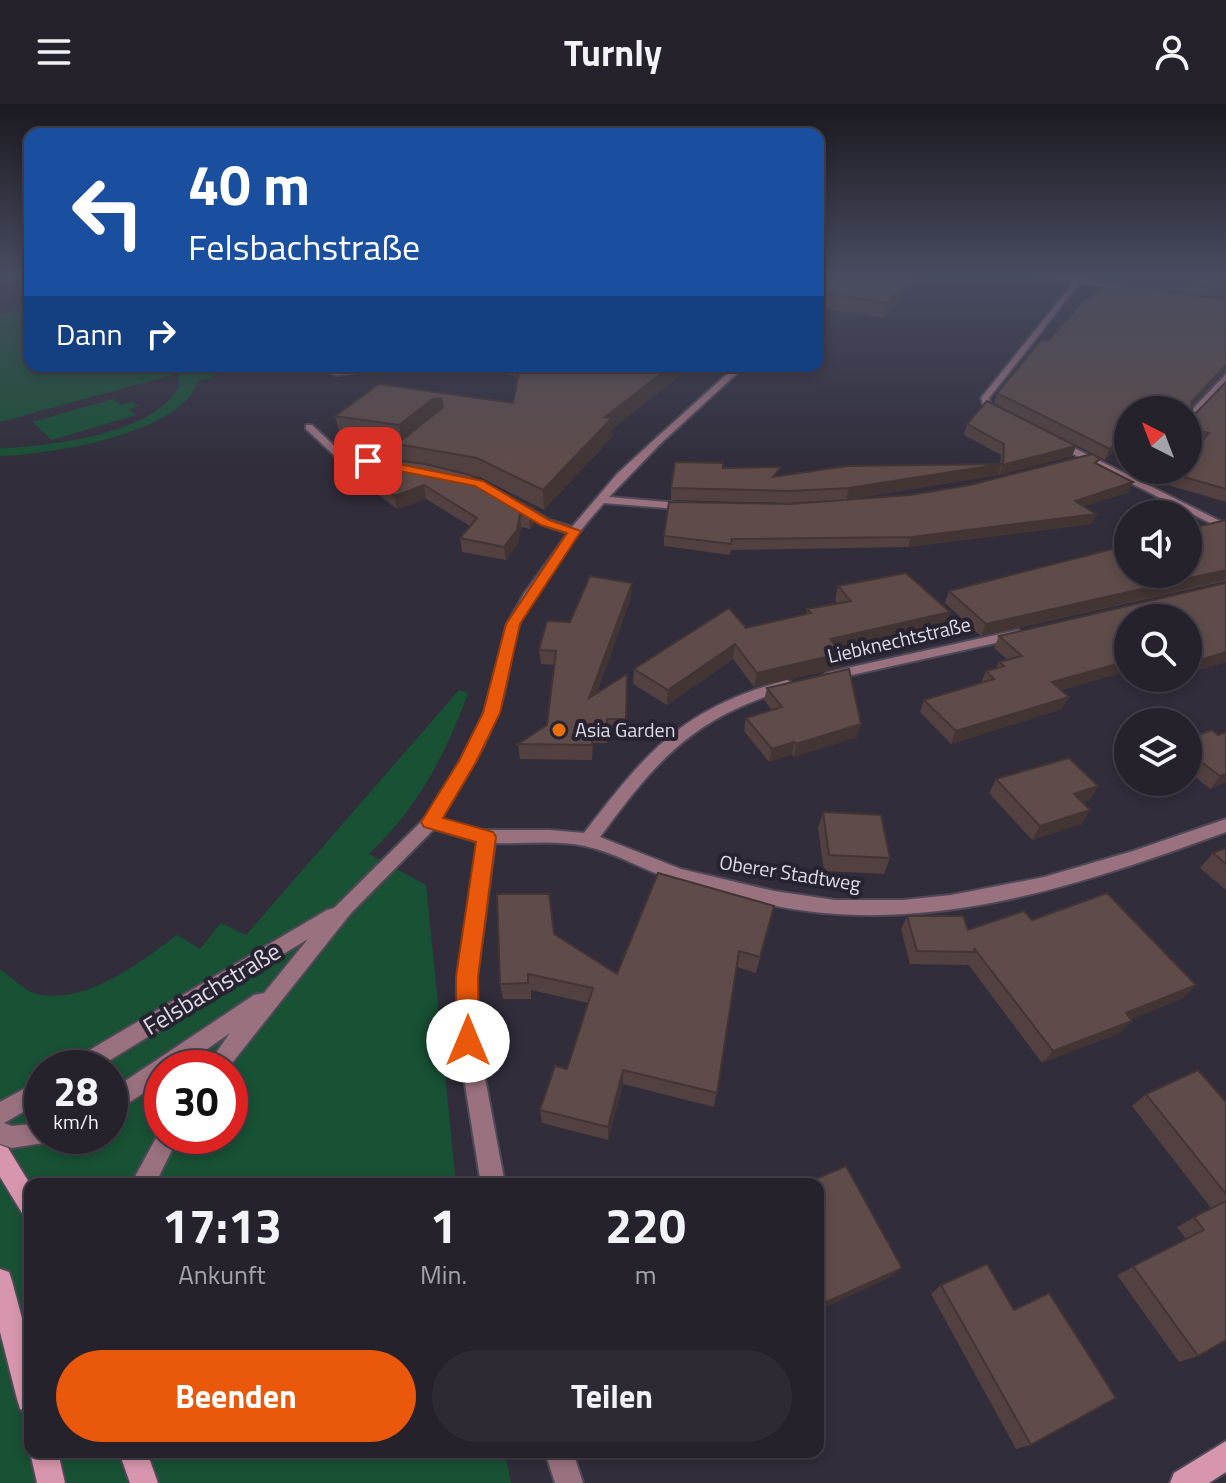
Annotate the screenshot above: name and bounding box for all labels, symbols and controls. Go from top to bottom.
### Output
text: Turnly [564,25,662,80]
icon: menu [32,30,76,74]
icon: person [1150,30,1194,74]
text: 40 m [188,142,310,227]
icon: left [56,160,160,264]
text: Felsbachstraße [188,219,420,274]
text: Dann [56,311,123,357]
icon: right [139,312,183,356]
north arrow [1114,396,1202,484]
map controls [1114,396,1202,796]
pin [334,427,402,495]
icon: arrive [346,439,390,483]
button: sound [1114,500,1202,588]
button: search [1114,604,1202,692]
street label: Liebknechtstraße [824,608,974,671]
button: layers [1114,708,1202,796]
place label: Asia Garden [575,714,675,745]
marker: Asia Garden [550,721,568,739]
street label: Oberer Stadtweg [717,846,863,899]
street label: Felsbachstraße [136,933,287,1043]
position arrow [426,999,510,1083]
speed limit sign: 30 [144,1050,248,1154]
text: 28 [54,1061,98,1122]
text: km/h [53,1106,99,1137]
text: 17:13 [162,1189,282,1262]
text: 1 [430,1189,457,1262]
text: 220 [605,1189,686,1262]
text: Ankunft [178,1255,266,1294]
text: Min. [420,1255,467,1294]
text: m [635,1255,656,1294]
button: Beenden [56,1350,416,1442]
button: Teilen [432,1350,792,1442]

